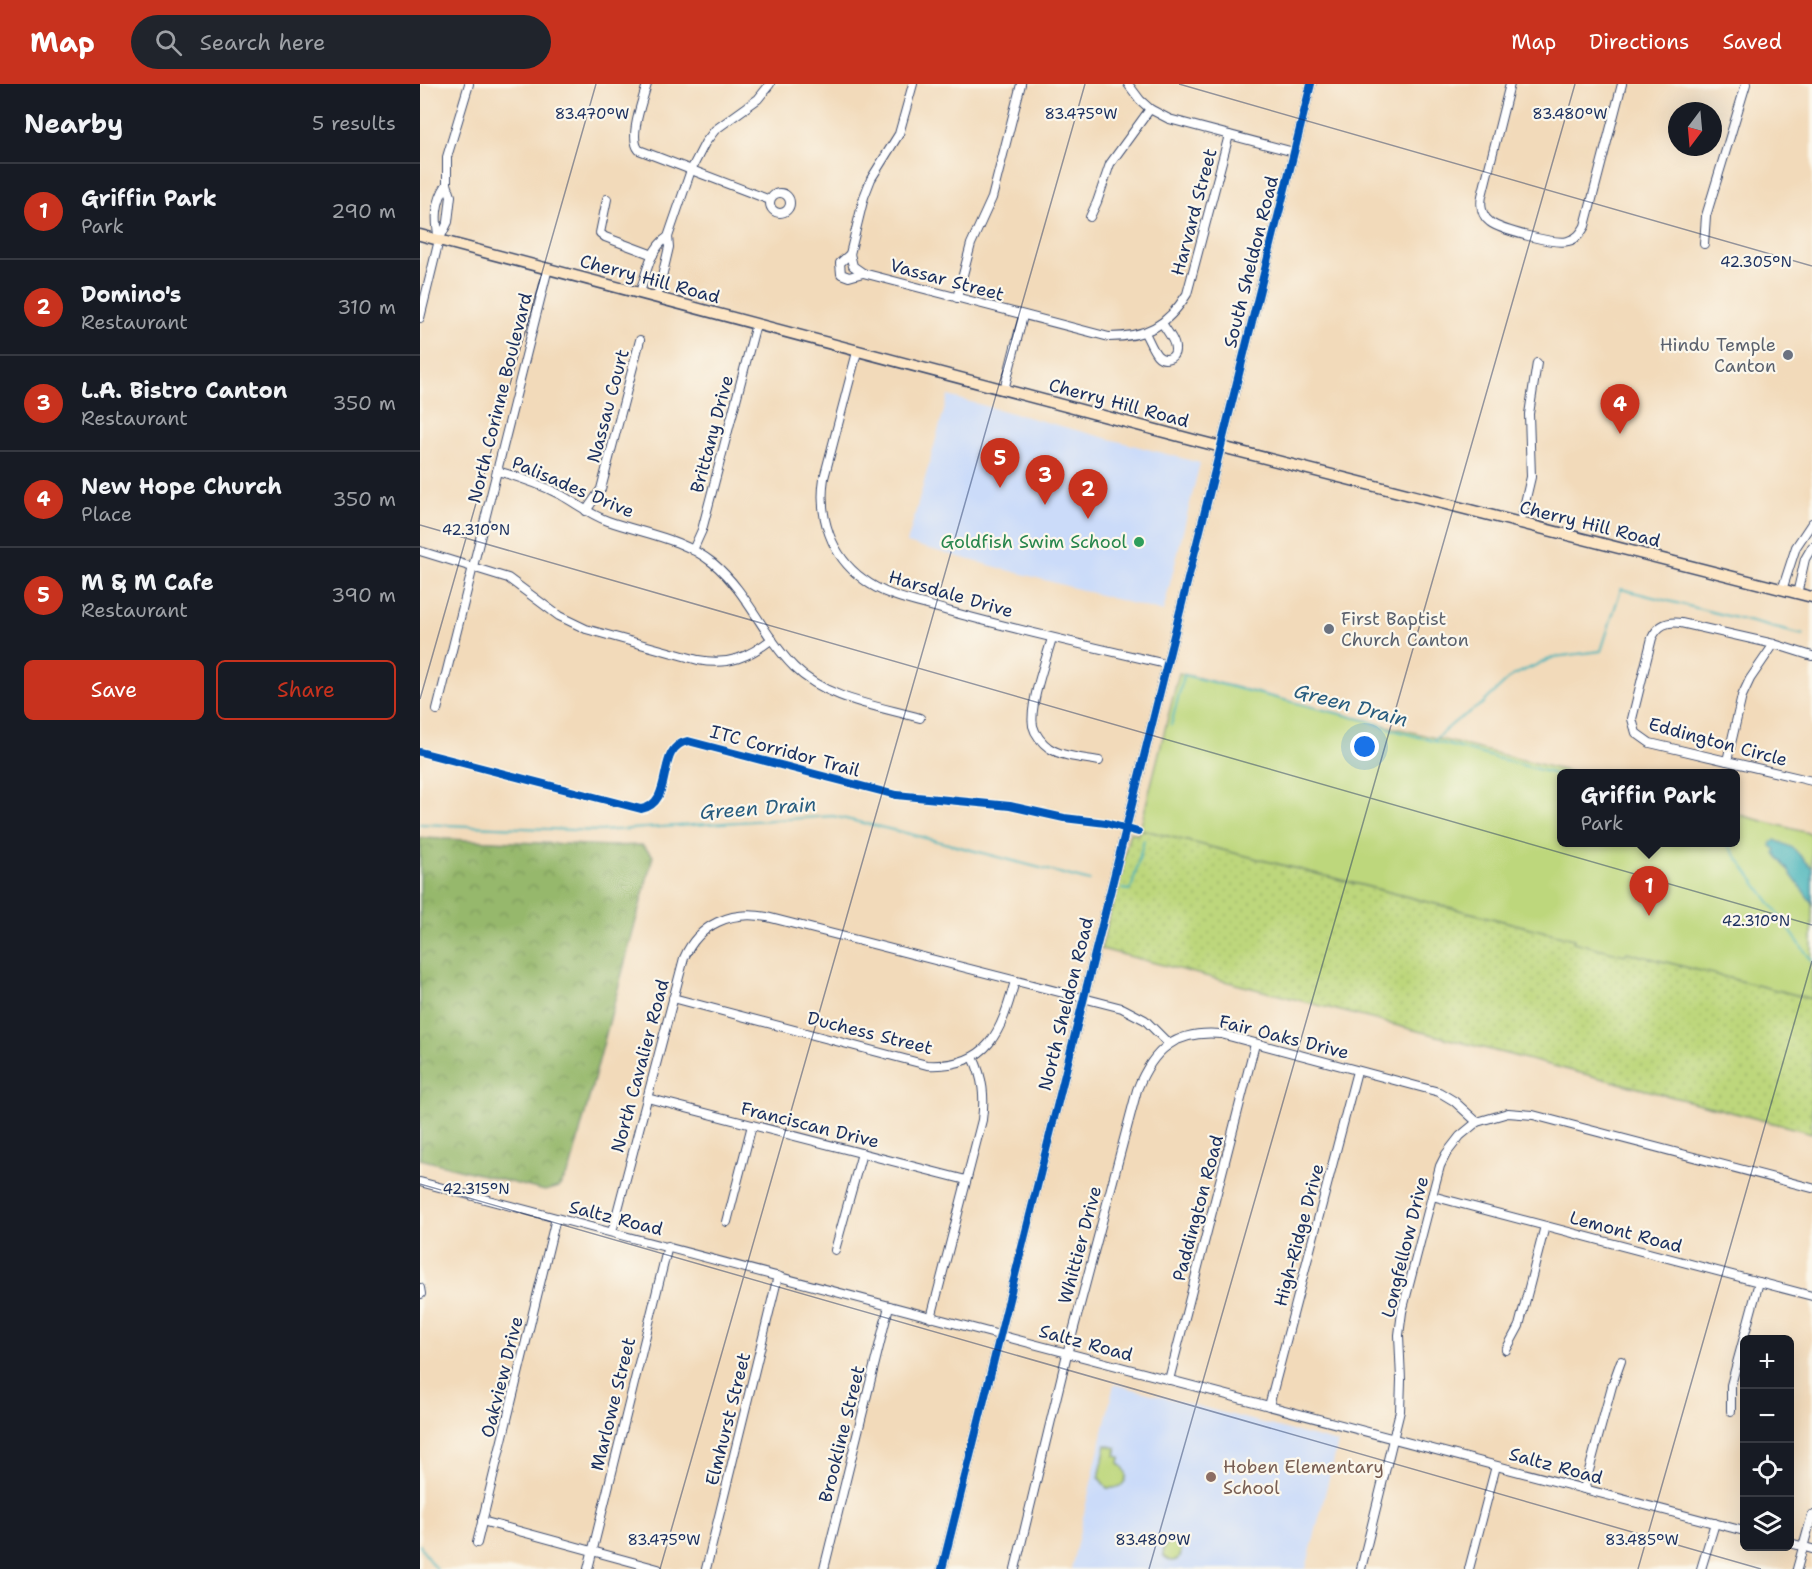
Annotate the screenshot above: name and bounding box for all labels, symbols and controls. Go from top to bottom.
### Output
search box [131,15,551,69]
text: Map [30,23,95,61]
icon: search [152,26,185,59]
text: Search here [200,28,325,57]
text: Map [1511,28,1556,56]
text: Directions [1589,28,1689,56]
text: Saved [1722,28,1782,56]
north arrow [1668,102,1722,156]
text: 83.470°W [555,104,629,124]
text: 83.475°W [1044,104,1118,124]
text: 83.480°W [1532,104,1608,124]
text: Nearby [24,106,123,141]
text: 5 results [312,110,396,136]
street label: Harvard Street [1165,146,1223,278]
street label: South Sheldon Road [1218,173,1284,351]
text: Griffin Park [81,184,217,213]
text: 1 [39,198,48,224]
text: 290 m [331,198,396,224]
text: Park [81,213,124,239]
street label: Cherry Hill Road [577,249,723,309]
text: 42.305°N [1720,252,1792,272]
street label: Vassar Street [887,253,1007,307]
text: Domino's [81,280,181,309]
street label: North Corinne Boulevard [462,290,538,506]
text: 2 [37,294,51,320]
text: 310 m [337,294,396,320]
text: Restaurant [81,309,188,335]
place label: Hindu Temple Canton [1660,333,1776,378]
street label: Nassau Court [581,346,635,466]
marker: Hindu Temple Canton [1781,348,1795,362]
street label: Brittany Drive [685,372,739,496]
street label: Cherry Hill Road [1046,373,1192,433]
text: L.A. Bistro Canton [81,376,287,405]
pin: 4 [1600,384,1640,434]
text: 3 [37,390,51,416]
text: 350 m [332,390,396,416]
text: Restaurant [81,405,188,431]
pin: 5 [980,438,1020,488]
street label: Palisades Drive [508,450,638,524]
pin: 3 [1026,456,1064,505]
pin: 2 [1068,470,1108,519]
text: New Hope Church [81,472,282,501]
text: 4 [37,486,51,512]
text: 350 m [332,486,396,512]
street label: Cherry Hill Road [1517,495,1663,553]
text: Place [81,501,132,527]
text: 42.310°N [442,520,510,540]
place label: Goldfish Swim School [940,530,1128,554]
marker: Goldfish Swim School [1132,535,1146,549]
street label: Harsdale Drive [886,565,1016,623]
text: M & M Cafe [81,568,214,597]
text: 5 [37,582,50,608]
text: 390 m [331,582,396,608]
text: Restaurant [81,597,188,623]
place label: First Baptist Church Canton [1341,607,1469,652]
marker: First Baptist Church Canton [1322,622,1336,636]
button: Save [24,660,204,720]
button: Share [216,660,396,720]
water label: Green Drain [1291,677,1411,733]
street label: Eddington Circle [1646,712,1790,772]
street label: ITC Corridor Trail [708,719,863,783]
your location [1350,732,1379,761]
popup [1557,769,1740,847]
text: Griffin Park [1581,781,1716,810]
water label: Green Drain [699,791,817,825]
text: Park [1581,810,1623,836]
pin: 1 [1630,866,1668,916]
text: 42.310°N [1722,911,1790,931]
street label: North Sheldon Road [1033,915,1099,1093]
street label: North Cavalier Road [605,977,675,1155]
street label: Duchess Street [805,1006,935,1060]
street label: Fair Oaks Drive [1217,1009,1351,1065]
street label: Franciscan Drive [738,1096,882,1154]
street label: Paddington Road [1167,1132,1229,1284]
street label: High-Ridge Drive [1268,1161,1330,1309]
street label: Longfellow Drive [1376,1174,1434,1320]
text: 42.315°N [442,1179,510,1199]
street label: Whittier Drive [1053,1183,1107,1307]
street label: Saltz Road [566,1195,666,1241]
street label: Lemont Road [1567,1205,1685,1259]
street label: Oakview Drive [475,1314,529,1440]
street label: Saltz Road [1036,1319,1136,1367]
street label: Marlowe Street [585,1335,641,1473]
map controls [1740,1335,1794,1551]
button: + [1740,1335,1794,1389]
street label: Elmhurst Street [700,1350,756,1488]
street label: Brookline Street [813,1363,871,1505]
button: − [1740,1389,1794,1443]
street label: Saltz Road [1506,1442,1606,1490]
button: locate [1740,1443,1794,1497]
place label: Hoben Elementary School [1223,1455,1384,1500]
marker: Hoben Elementary School [1204,1470,1218,1484]
button: layers [1740,1497,1794,1551]
text: 83.475°W [627,1530,701,1550]
text: 83.480°W [1115,1530,1191,1550]
text: 83.485°W [1605,1530,1679,1550]

